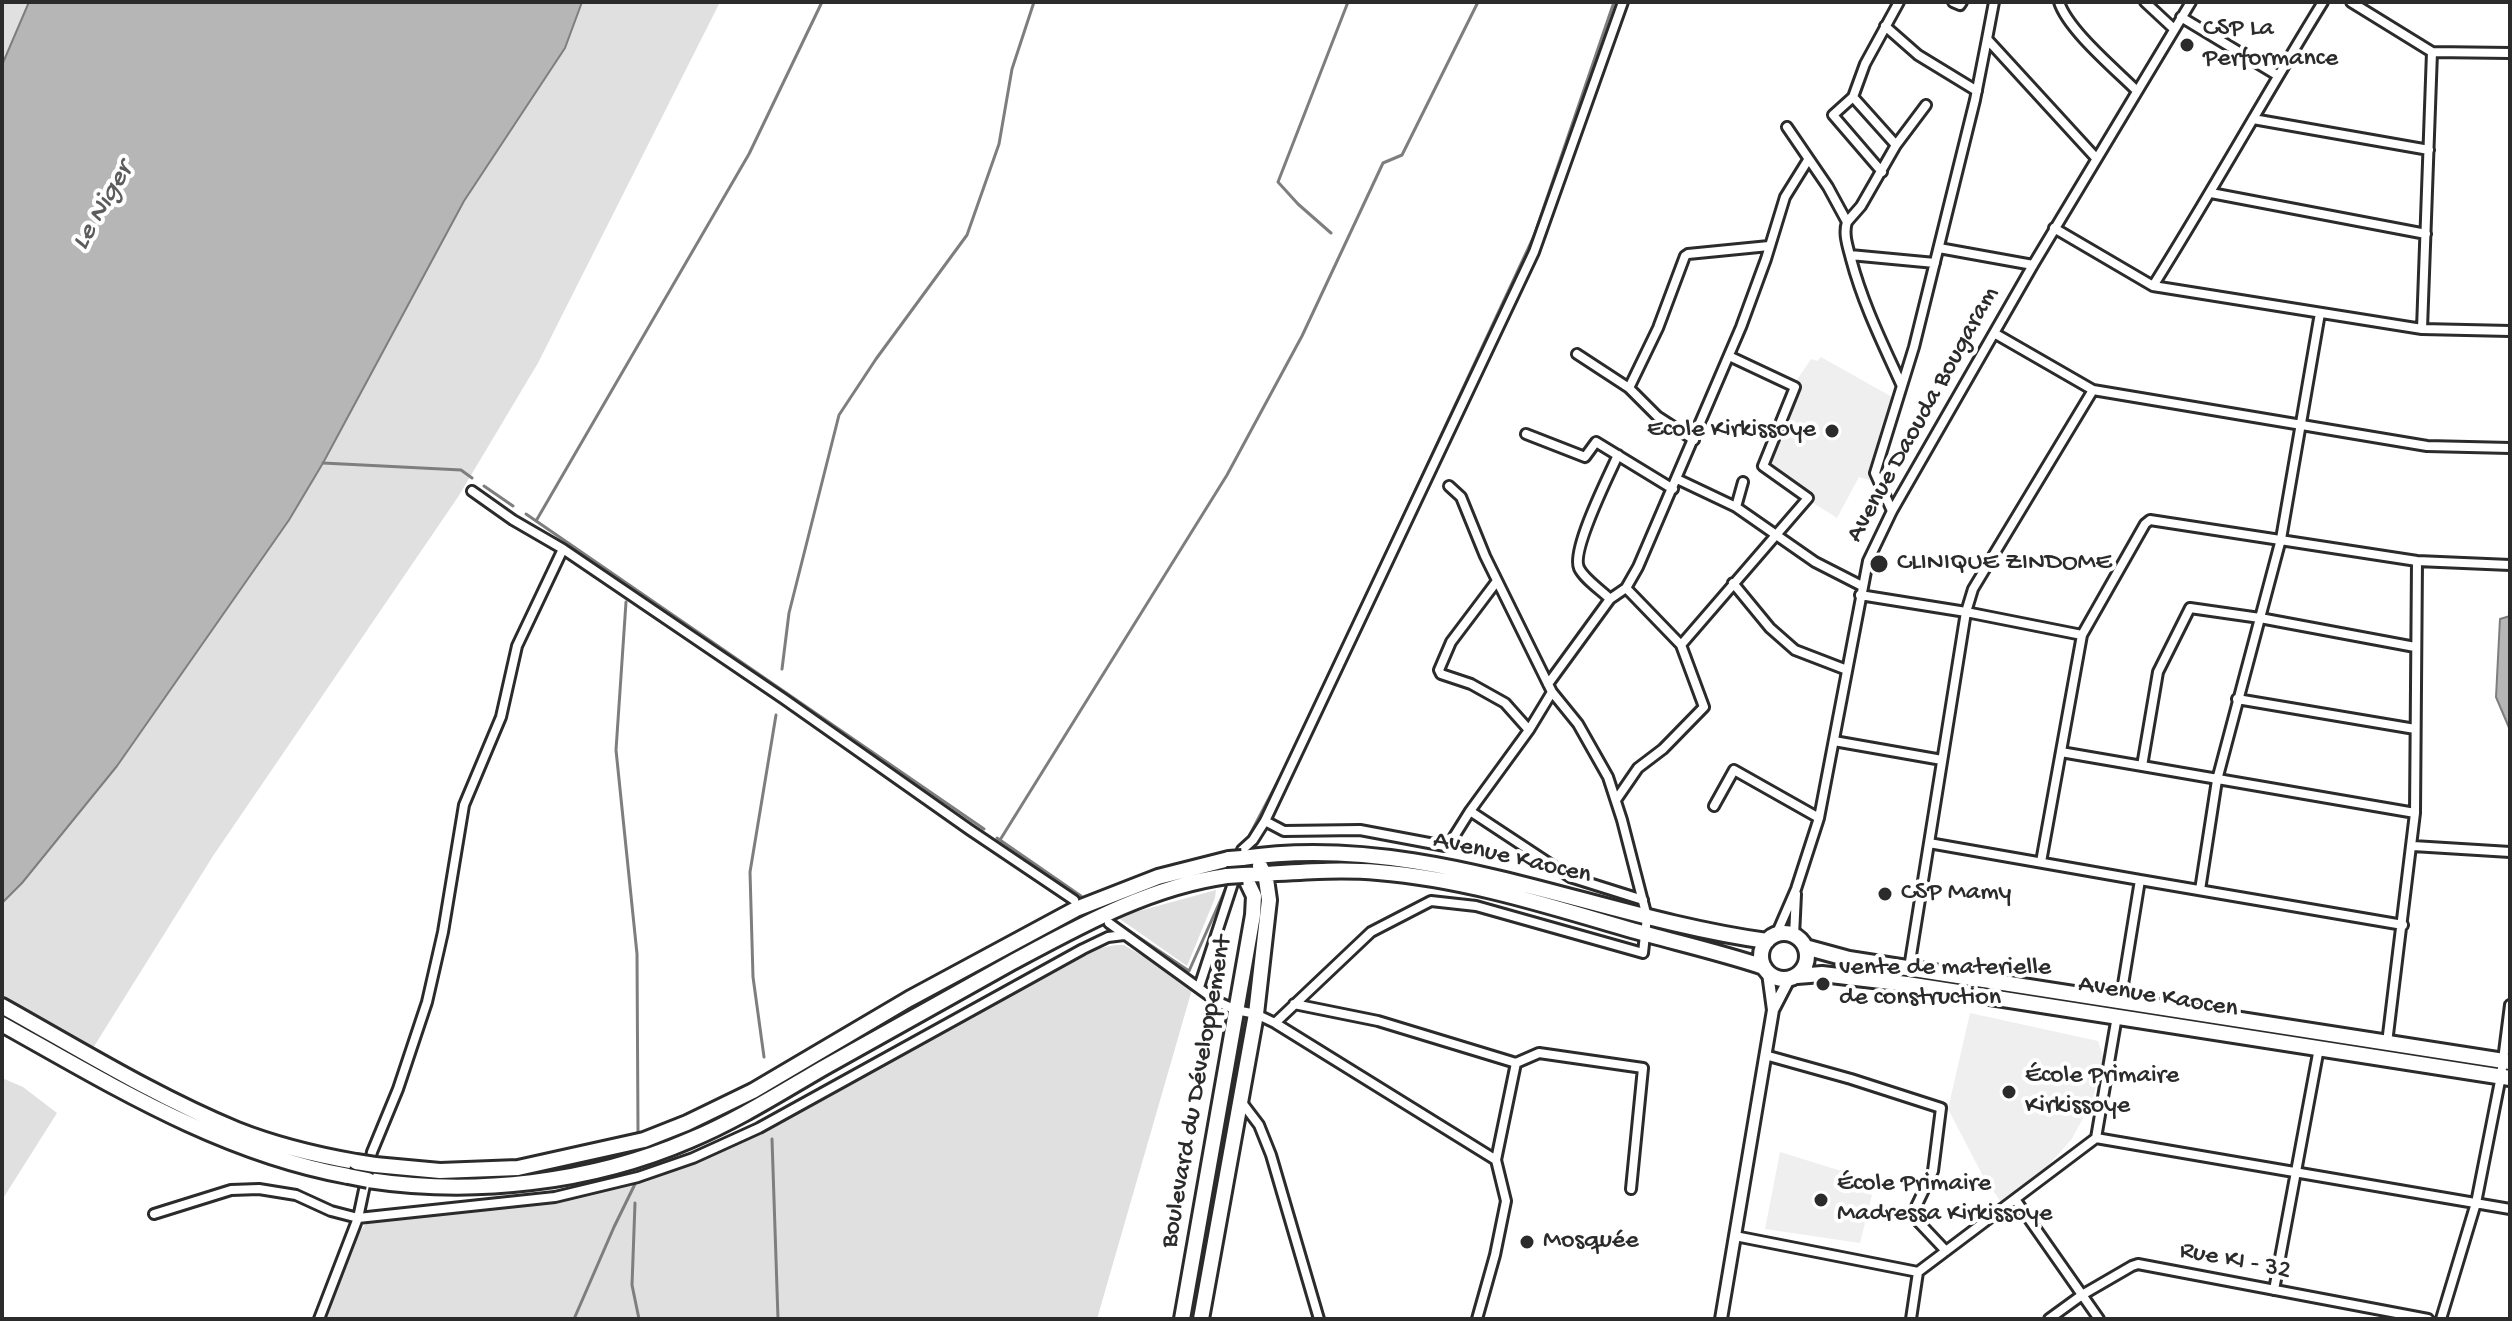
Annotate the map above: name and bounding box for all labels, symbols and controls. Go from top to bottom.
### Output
place label: CSP La Performance [2203,14,2338,76]
marker: CSP La Performance [2178,36,2196,54]
water label: Le Niger [65,157,143,257]
street label: Avenue Daouda Bougaram [1841,282,2007,548]
place label: Ecole Kirkissoye [1647,415,1816,447]
marker: Ecole Kirkissoye [1823,422,1841,440]
place label: CLINIQUE ZINDOME [1897,548,2112,580]
marker: CLINIQUE ZINDOME [1868,553,1890,575]
street label: Avenue Kaocen [1430,826,1594,892]
place label: CSP Mamy [1901,878,2011,910]
marker: CSP Mamy [1876,885,1894,903]
street label: Boulevard du Développement [1155,933,1241,1251]
place label: vente de materielle de construction [1839,953,2051,1014]
street label: Avenue Kaocen [2076,970,2240,1026]
marker: vente de materielle de construction [1814,975,1832,993]
place label: École Primaire Kirkissoye [2025,1061,2179,1122]
marker: École Primaire Kirkissoye [2000,1083,2018,1101]
place label: École Primaire Madressa Kirkissoye [1837,1169,2052,1230]
marker: École Primaire Madressa Kirkissoye [1812,1191,1830,1209]
place label: Mosquée [1543,1226,1639,1258]
marker: Mosquée [1518,1233,1536,1251]
street label: Rue KI - 32 [2177,1236,2293,1288]

